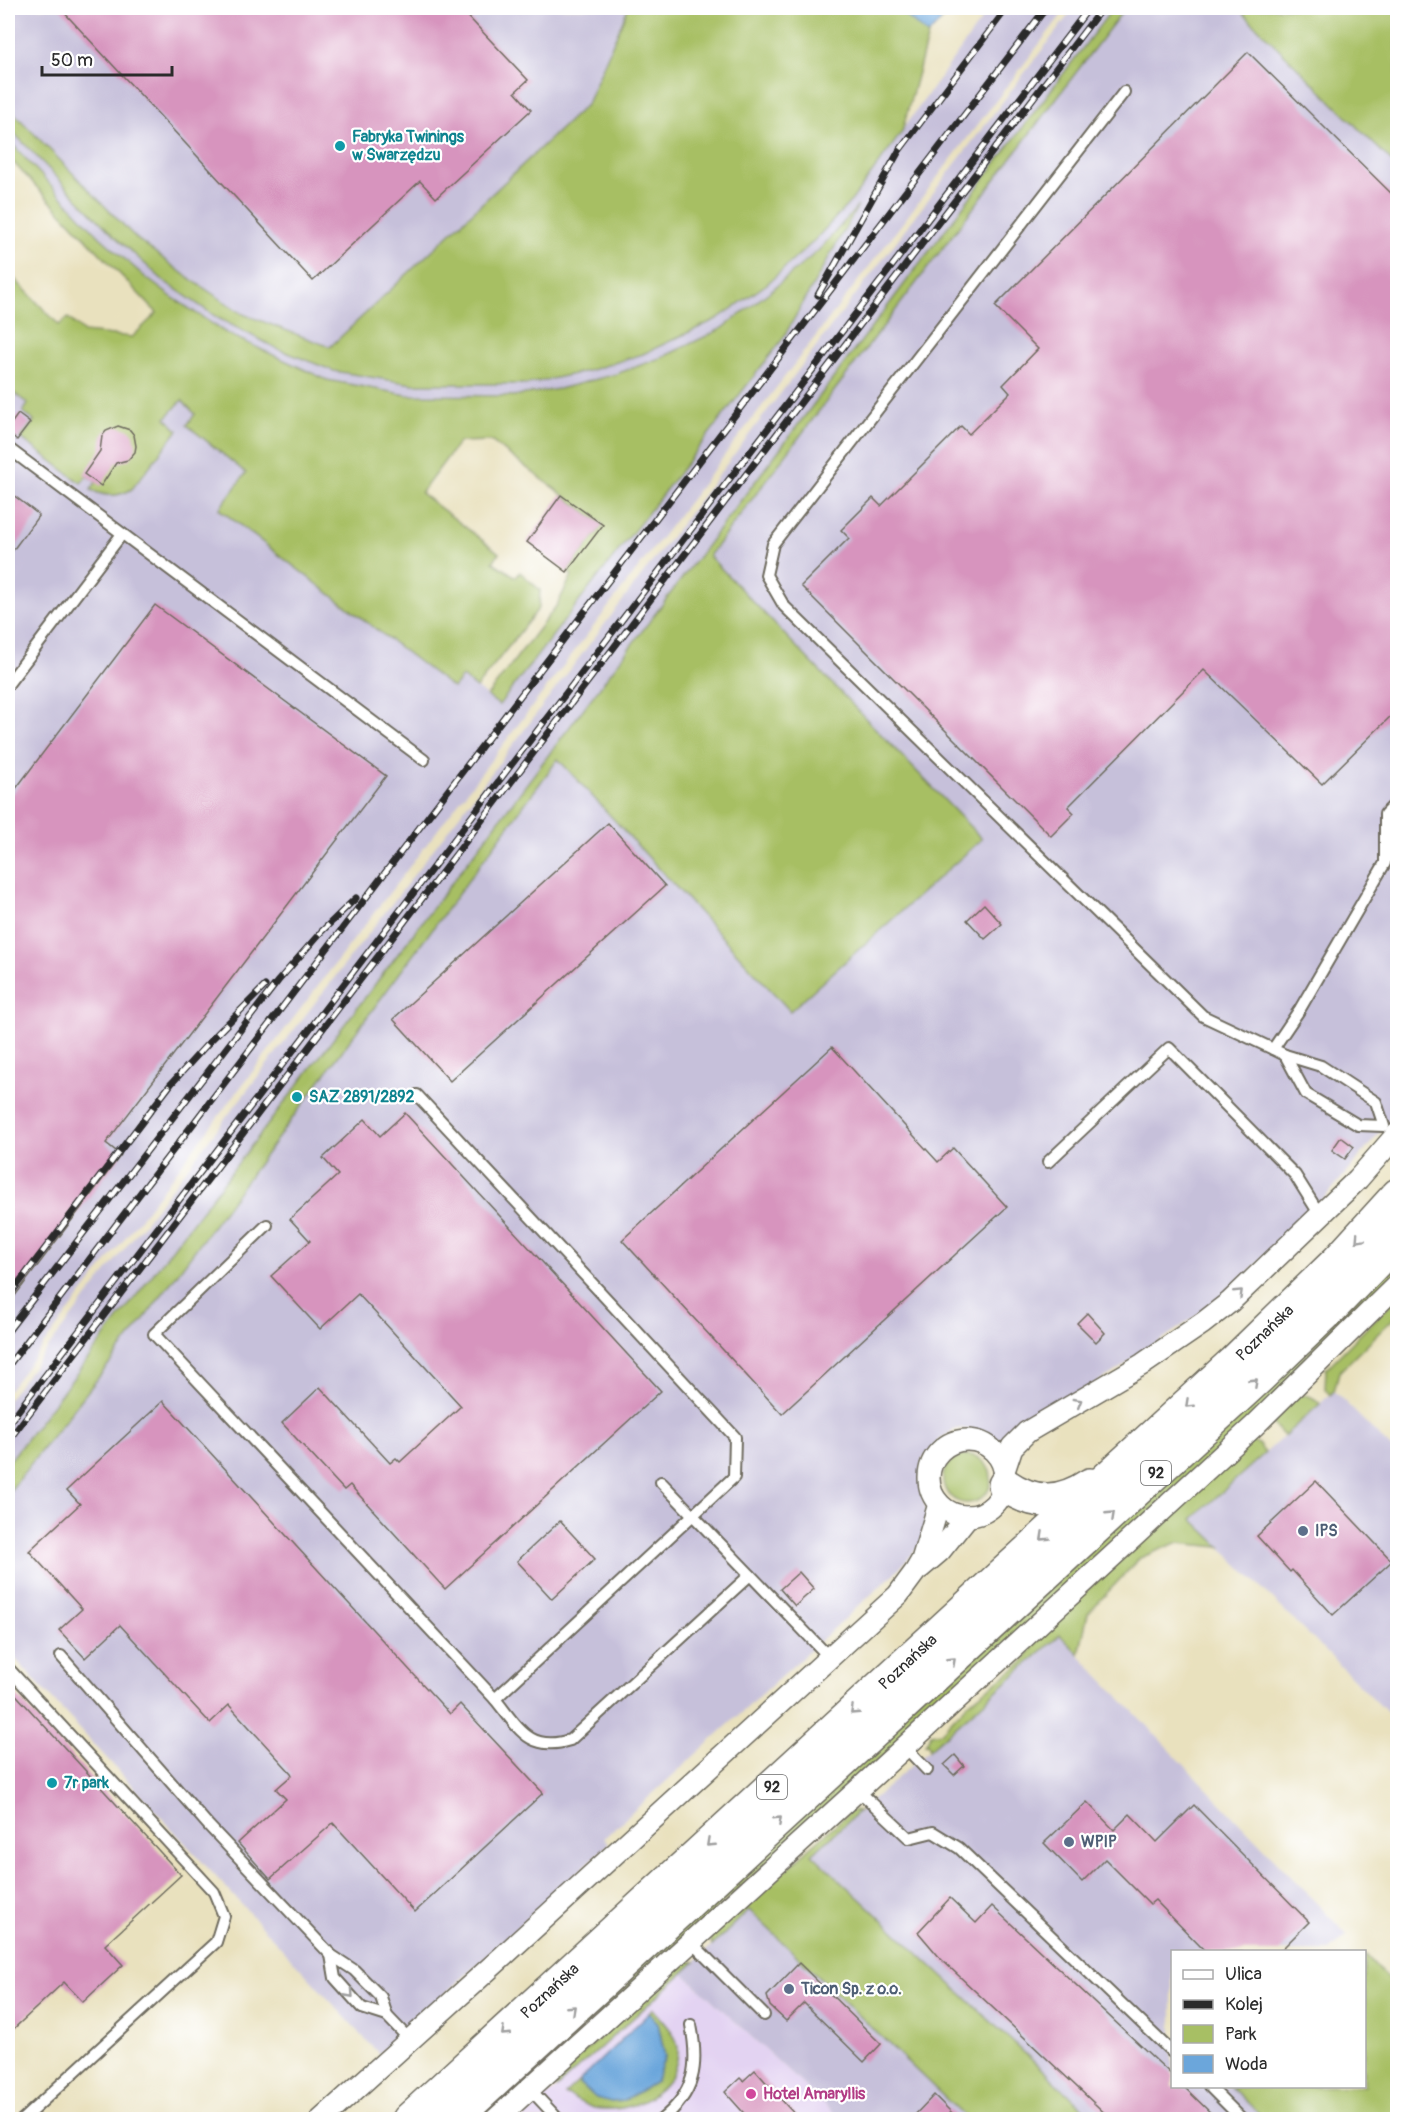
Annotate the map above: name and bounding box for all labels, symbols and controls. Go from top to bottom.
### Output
scale bar [42,39,172,77]
text: 50 m [51,49,93,72]
place label: Fabryka Twinings w Swarzędzu [352,127,465,165]
marker: Fabryka Twinings w Swarzędzu [333,139,347,153]
place label: SAZ 2891/2892 [309,1087,415,1107]
marker: SAZ 2891/2892 [290,1090,304,1104]
one-way arrow [1355,1232,1366,1243]
one-way arrow [1231,1290,1242,1301]
street label: Poznańska [1232,1301,1298,1365]
one-way arrow [1247,1378,1257,1389]
one-way arrow [1185,1397,1196,1408]
one-way arrow [1072,1398,1082,1410]
road number: 92 [1141,1461,1171,1485]
one-way arrow [1103,1511,1114,1522]
place label: IPS [1315,1521,1338,1541]
marker: IPS [1296,1524,1310,1538]
one-way arrow [1041,1530,1051,1541]
street label: Poznańska [875,1630,941,1694]
one-way arrow [945,1657,955,1668]
one-way arrow [850,1704,861,1715]
place label: 7r park [64,1773,109,1793]
road number: 92 [757,1775,787,1799]
marker: 7r park [45,1776,59,1790]
one-way arrow [771,1816,781,1827]
place label: WPIP [1081,1832,1117,1852]
marker: WPIP [1062,1835,1076,1849]
one-way arrow [707,1836,717,1847]
legend [1171,1950,1366,2088]
street label: Poznańska [517,1959,583,2023]
text: Ulica [1225,1963,1262,1986]
place label: Ticon Sp. z o.o. [800,1979,902,1999]
marker: Ticon Sp. z o.o. [782,1982,796,1996]
one-way arrow [343,1987,354,1998]
text: Kolej [1225,1993,1263,2016]
one-way arrow [565,2005,576,2016]
text: Park [1225,2023,1257,2046]
one-way arrow [501,2025,512,2036]
text: Woda [1225,2053,1267,2076]
place label: Hotel Amaryllis [763,2084,866,2104]
marker: Hotel Amaryllis [744,2087,758,2101]

